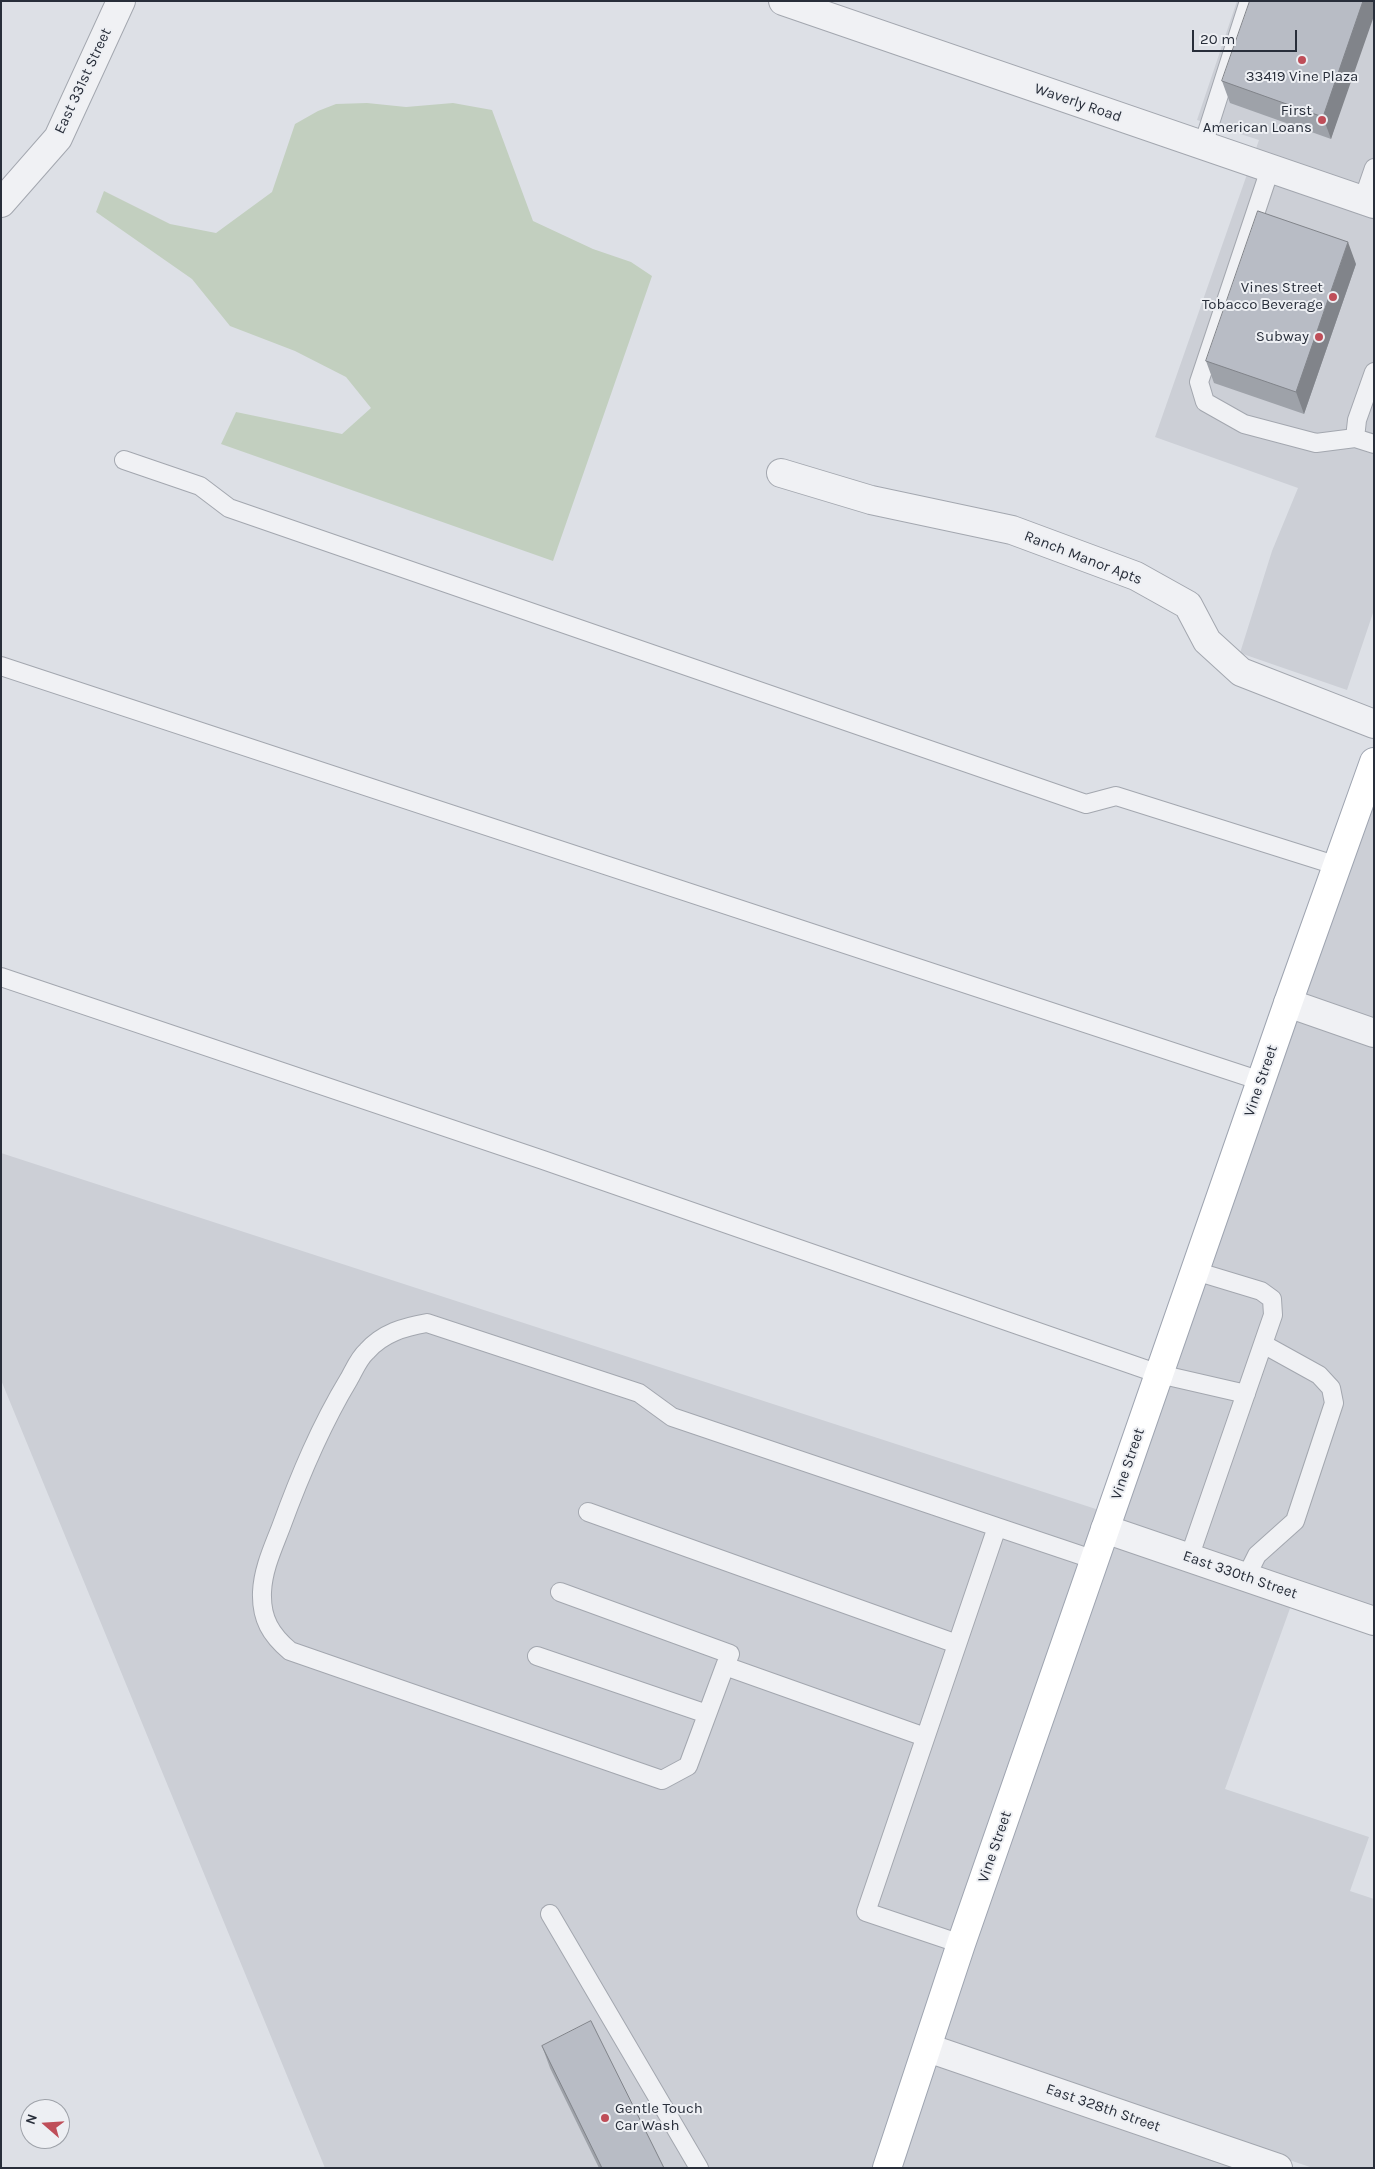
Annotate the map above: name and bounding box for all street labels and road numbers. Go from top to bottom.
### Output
street label: East 331st Street [51,25,115,137]
street label: Waverly Road [1032,80,1124,126]
street label: Ranch Manor Apts [1021,527,1145,589]
street label: Vine Street [1240,1043,1282,1119]
street label: Vine Street [1107,1426,1149,1502]
street label: East 330th Street [1180,1547,1300,1603]
street label: Vine Street [974,1809,1016,1885]
street label: East 328th Street [1043,2080,1163,2136]

